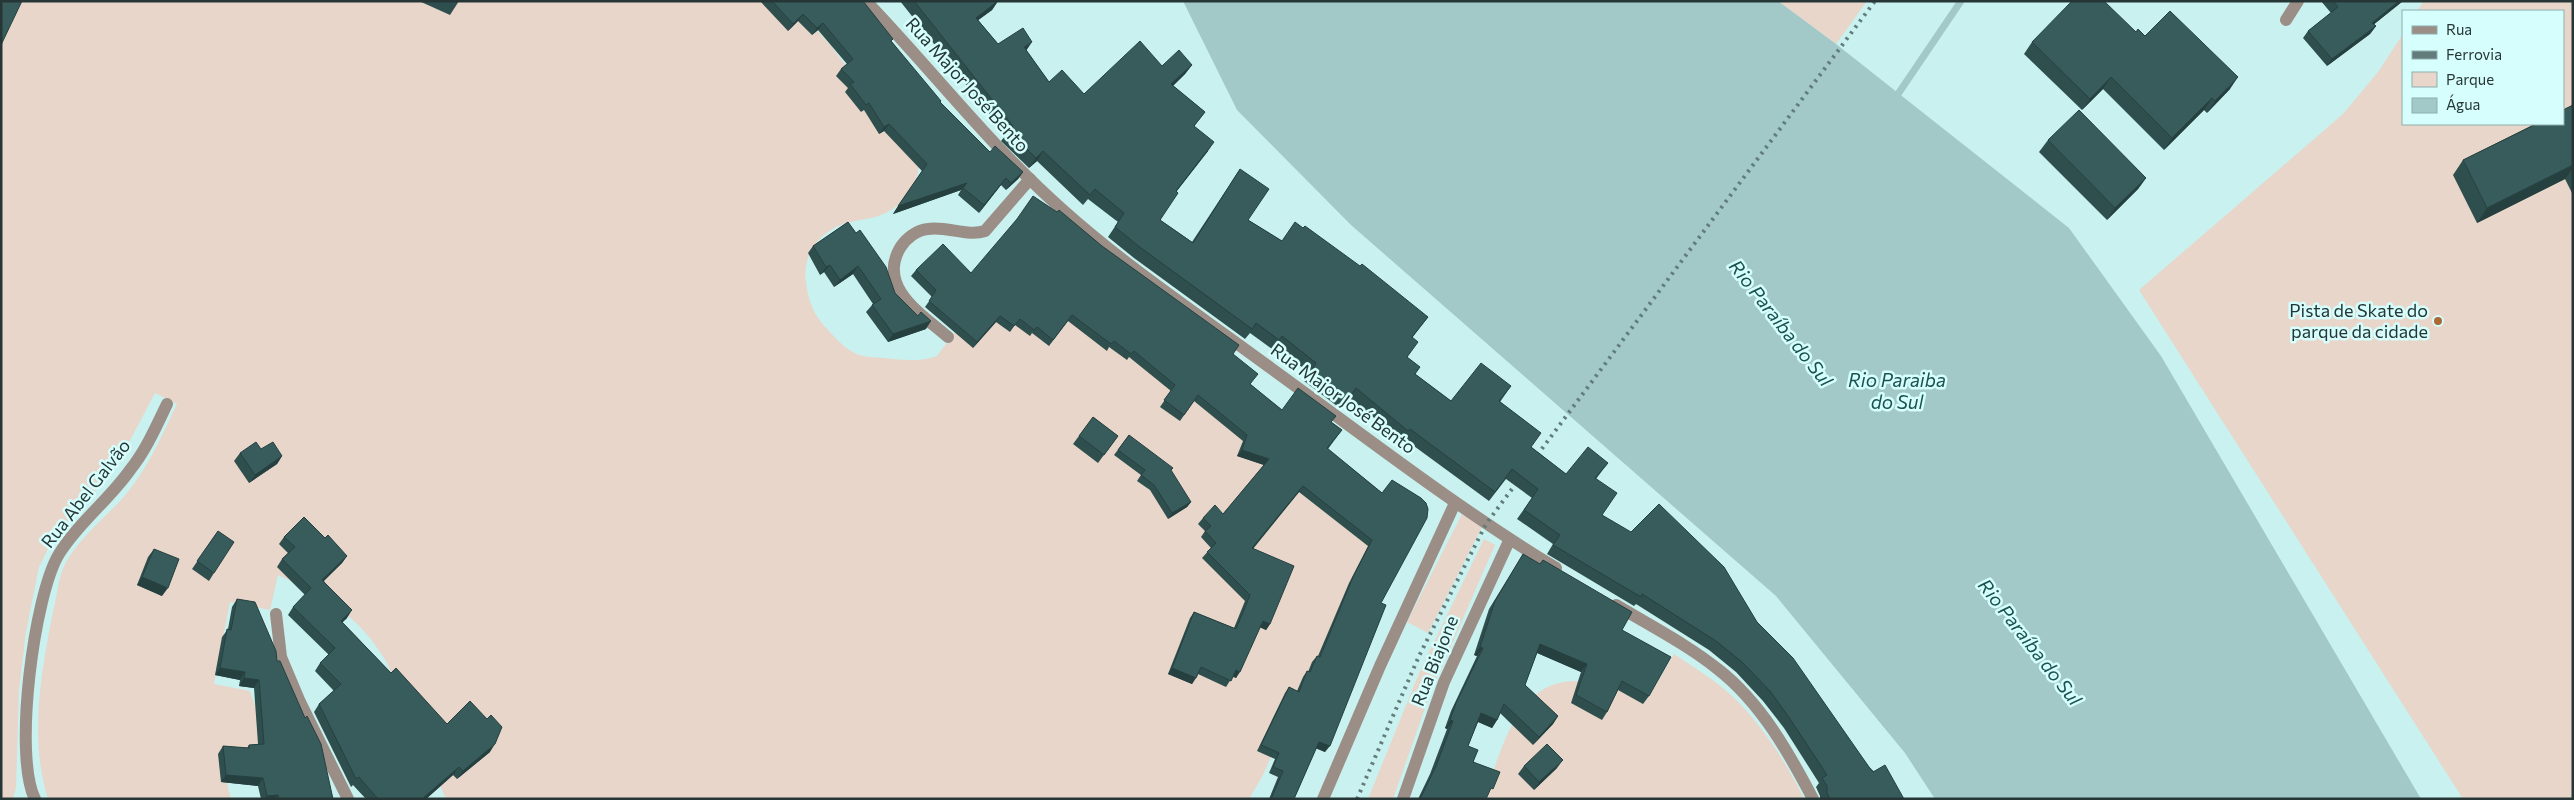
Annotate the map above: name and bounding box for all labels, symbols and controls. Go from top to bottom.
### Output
legend [2402,10,2564,125]
street label: Rua Major José Bento [901,12,1034,156]
text: Rua [2446,20,2472,38]
text: Ferrovia [2446,45,2502,63]
text: Parque [2446,70,2494,88]
text: Água [2446,94,2480,113]
water label: Rio Paraíba do Sul [1725,255,1839,391]
place label: Pista de Skate do parque da cidade [2289,299,2428,342]
marker: Pista de Skate do parque da cidade [2432,315,2444,327]
street label: Rua Major José Bento [1267,338,1420,458]
water label: Rio Paraiba do Sul [1848,368,1946,413]
street label: Rua Abel Galvão [36,435,134,552]
water label: Rio Paraíba do Sul [1974,574,2088,710]
street label: Rua Biajone [1406,612,1462,709]

